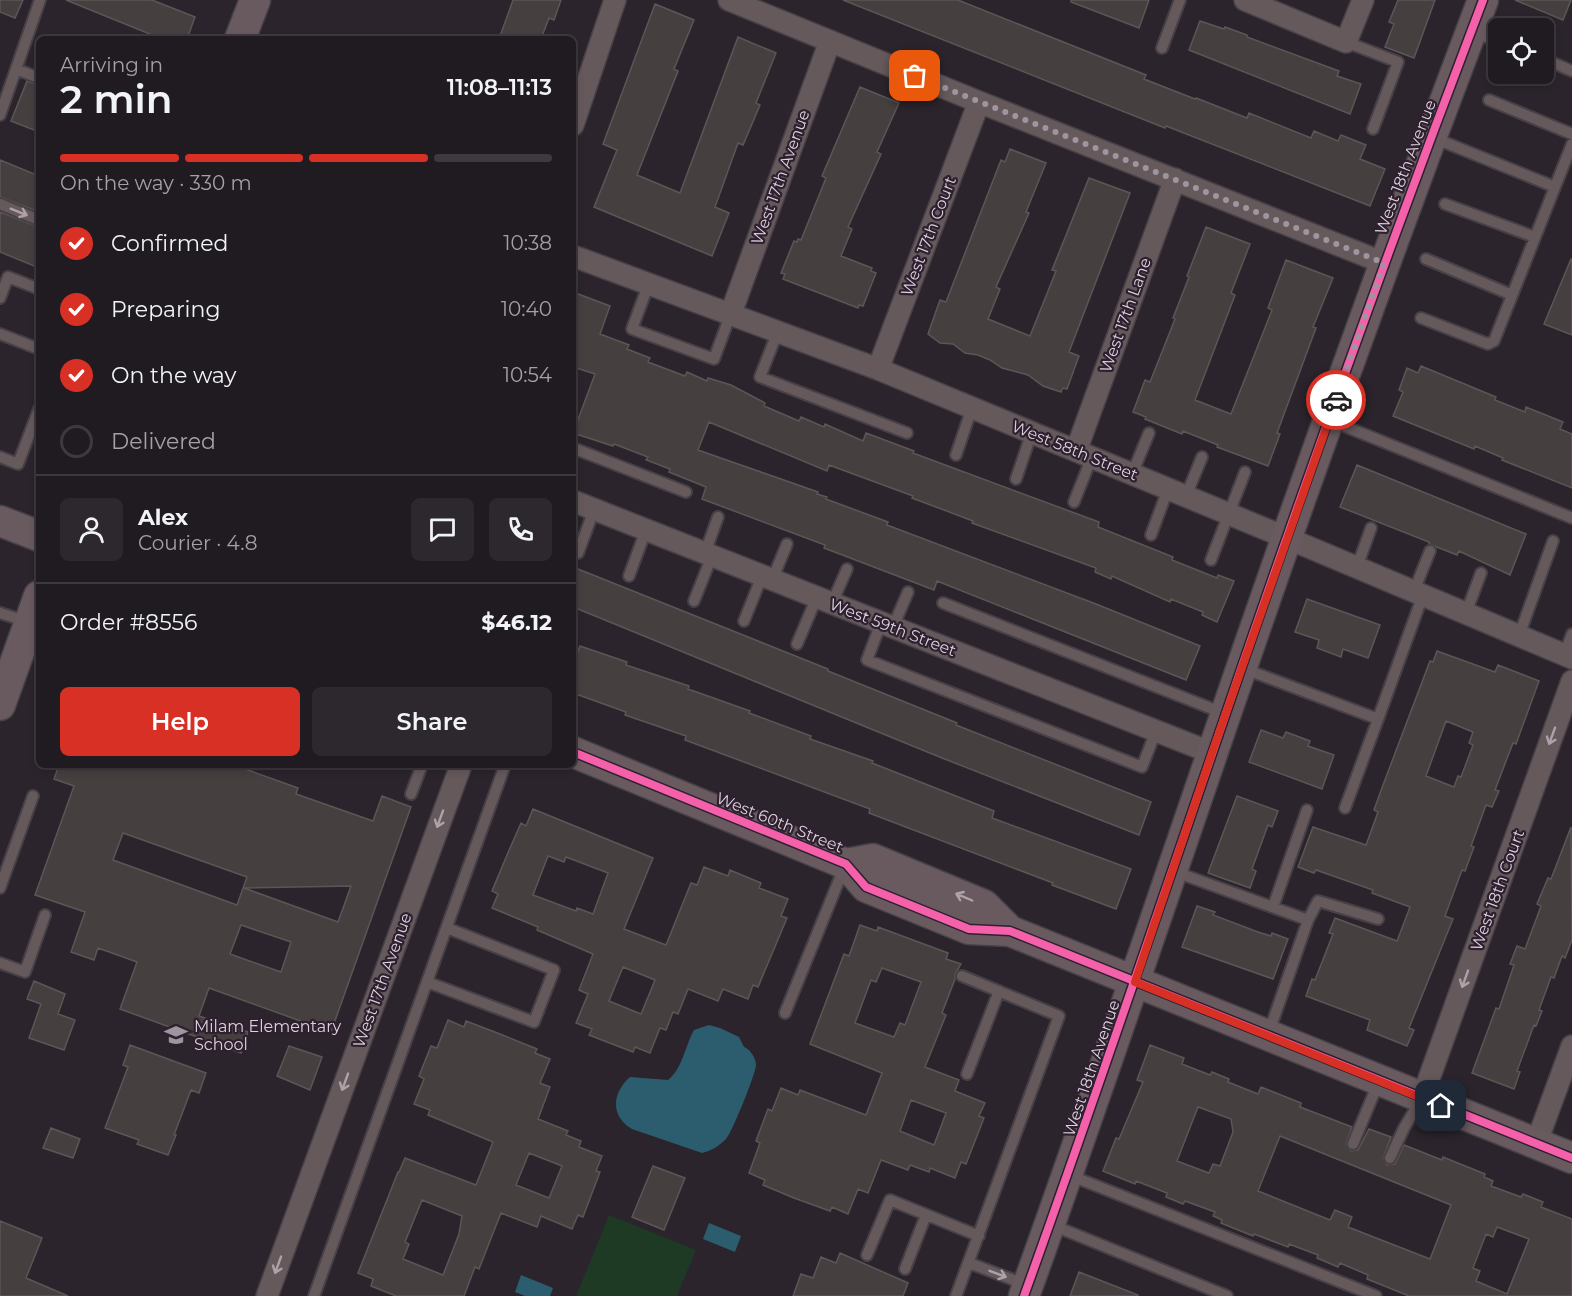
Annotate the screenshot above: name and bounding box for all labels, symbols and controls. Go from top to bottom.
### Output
map controls [1488,18,1554,84]
button: locate [1488,18,1554,84]
pin [889,50,940,101]
text: Arriving in [60,53,163,77]
icon: bag [898,59,931,92]
text: 11:08–11:13 [447,74,552,101]
text: 2 min [60,75,173,123]
street label: West 18th Avenue [1371,97,1440,237]
street label: West 17th Avenue [747,107,814,247]
text: On the way · 330 m [60,171,252,195]
street label: West 17th Court [897,173,960,299]
one-way arrow [10,207,28,218]
icon: check [60,227,93,260]
text: Confirmed [111,230,228,257]
text: 10:38 [503,231,552,255]
street label: West 17th Lane [1096,255,1155,375]
icon: check [60,293,93,326]
text: Preparing [111,296,220,323]
text: 10:40 [501,297,552,321]
icon: check [60,359,93,392]
text: On the way [111,362,236,389]
text: 10:54 [503,363,552,387]
courier [1306,370,1366,430]
icon: car [1320,384,1353,417]
street label: West 58th Street [1009,417,1141,485]
text: Delivered [111,428,216,455]
button: person [60,498,123,561]
button: chat [411,498,474,561]
button: phone [489,498,552,561]
text: Alex [138,504,188,531]
text: Courier · 4.8 [138,531,257,555]
street label: West 59th Street [827,595,959,661]
text: Order #8556 [60,609,197,636]
text: $46.12 [481,609,552,636]
button: Help [60,687,300,756]
button: Share [312,687,552,756]
one-way arrow [1546,726,1557,745]
street label: West 60th Street [713,788,847,857]
one-way arrow [434,810,445,828]
street label: West 18th Court [1467,827,1528,953]
one-way arrow [955,891,974,902]
street label: West 17th Avenue [349,910,416,1050]
one-way arrow [1458,969,1469,988]
street label: West 18th Avenue [1059,997,1124,1139]
place label: Milam Elementary School [194,1017,342,1054]
school or university icon: Milam Elementary School [163,1022,189,1048]
one-way arrow [338,1072,349,1091]
pin [1415,1080,1466,1131]
icon: home [1424,1089,1457,1122]
one-way arrow [272,1255,283,1274]
one-way arrow [989,1269,1007,1280]

